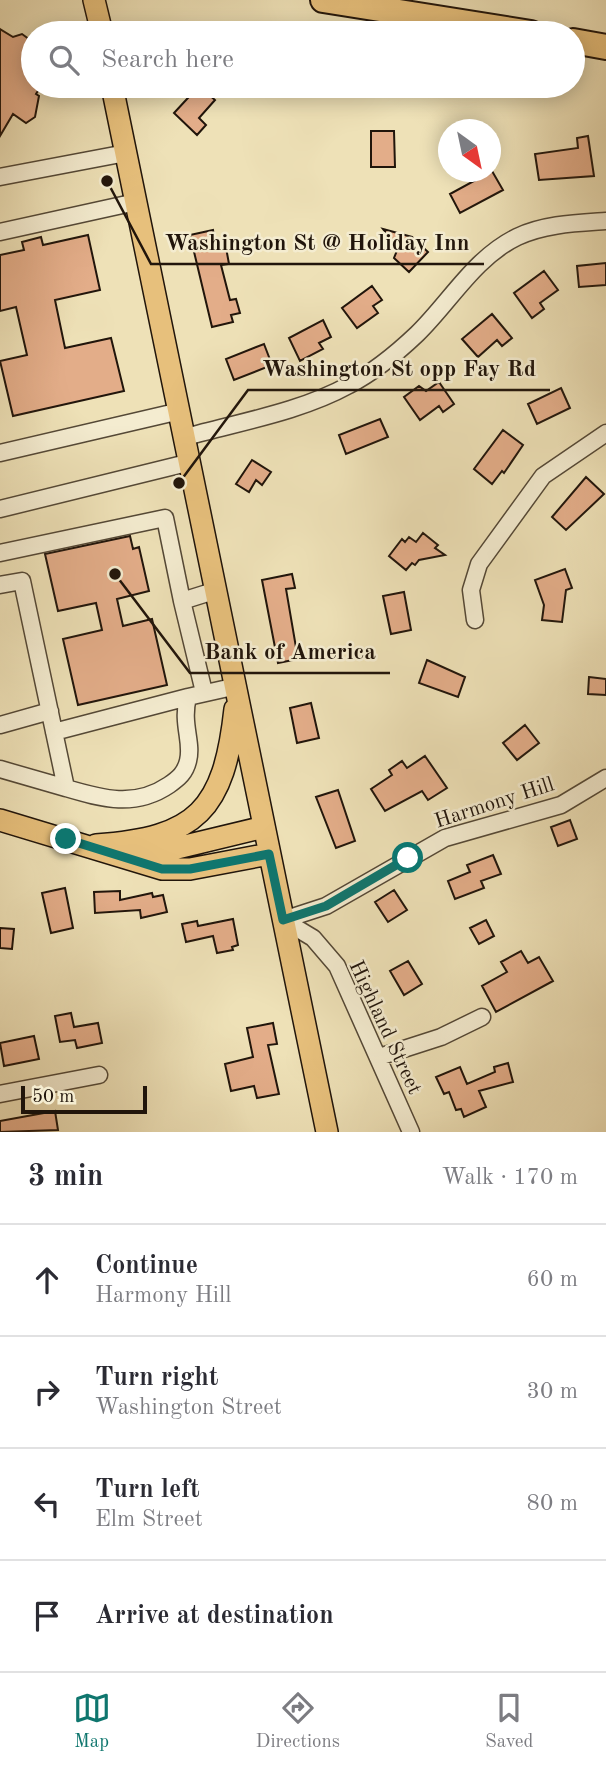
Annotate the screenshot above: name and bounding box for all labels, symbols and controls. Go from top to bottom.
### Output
search box [21,21,585,98]
icon: search [45,41,83,79]
text: Search here [101,47,234,73]
north arrow [438,119,501,182]
callout: Washington St @ Holiday Inn [151,220,484,264]
text: Washington St @ Holiday Inn [165,232,470,255]
callout: Washington St opp Fay Rd [248,346,550,390]
text: Washington St opp Fay Rd [262,358,536,381]
callout: Bank of America [190,629,390,673]
text: Bank of America [204,641,376,664]
street label: Harmony Hill [432,774,557,833]
route end [50,823,81,854]
route start [392,842,423,873]
street label: Highland Street [345,958,425,1098]
scale bar [21,1083,147,1115]
text: 50 m [32,1088,74,1107]
text: 3 min [28,1162,103,1192]
text: Walk · 170 m [442,1166,578,1189]
text: Continue [95,1253,198,1279]
icon: ahead [28,1261,66,1299]
text: 60 m [527,1268,578,1291]
text: Harmony Hill [95,1284,231,1307]
text: Turn right [95,1365,218,1391]
icon: right [28,1373,66,1411]
text: 30 m [527,1380,578,1403]
text: Washington Street [95,1396,282,1419]
text: Turn left [95,1477,200,1503]
icon: left [28,1485,66,1523]
text: 80 m [527,1492,578,1515]
text: Elm Street [95,1508,203,1531]
icon: arrive [28,1597,66,1635]
text: Arrive at destination [95,1603,334,1629]
tab: Map [73,1689,111,1754]
tab: Directions [256,1689,340,1754]
tab: Saved [485,1689,533,1754]

